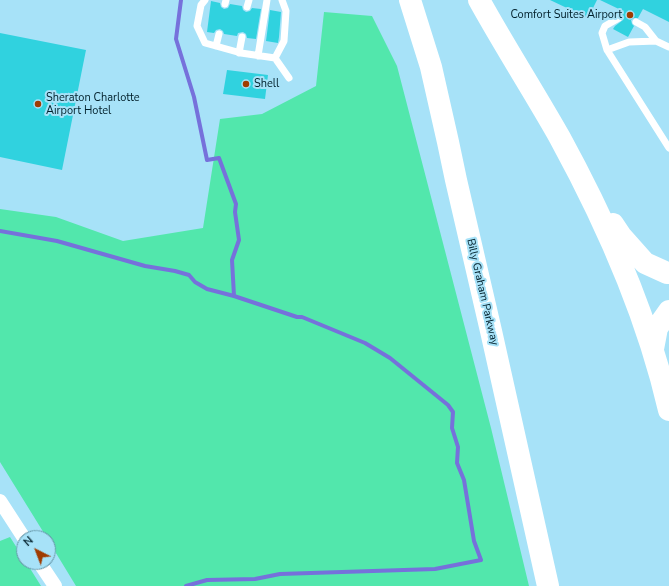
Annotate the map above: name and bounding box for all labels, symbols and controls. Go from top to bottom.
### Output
place label: Comfort Suites Airport [511,8,622,22]
marker: Comfort Suites Airport [625,10,635,20]
place label: Shell [254,77,279,91]
marker: Shell [241,79,251,89]
place label: Sheraton Charlotte Airport Hotel [46,91,140,117]
marker: Sheraton Charlotte Airport Hotel [33,99,43,109]
street label: Billy Graham Parkway [463,237,501,347]
north arrow [16,530,56,570]
text: N [20,533,36,550]

